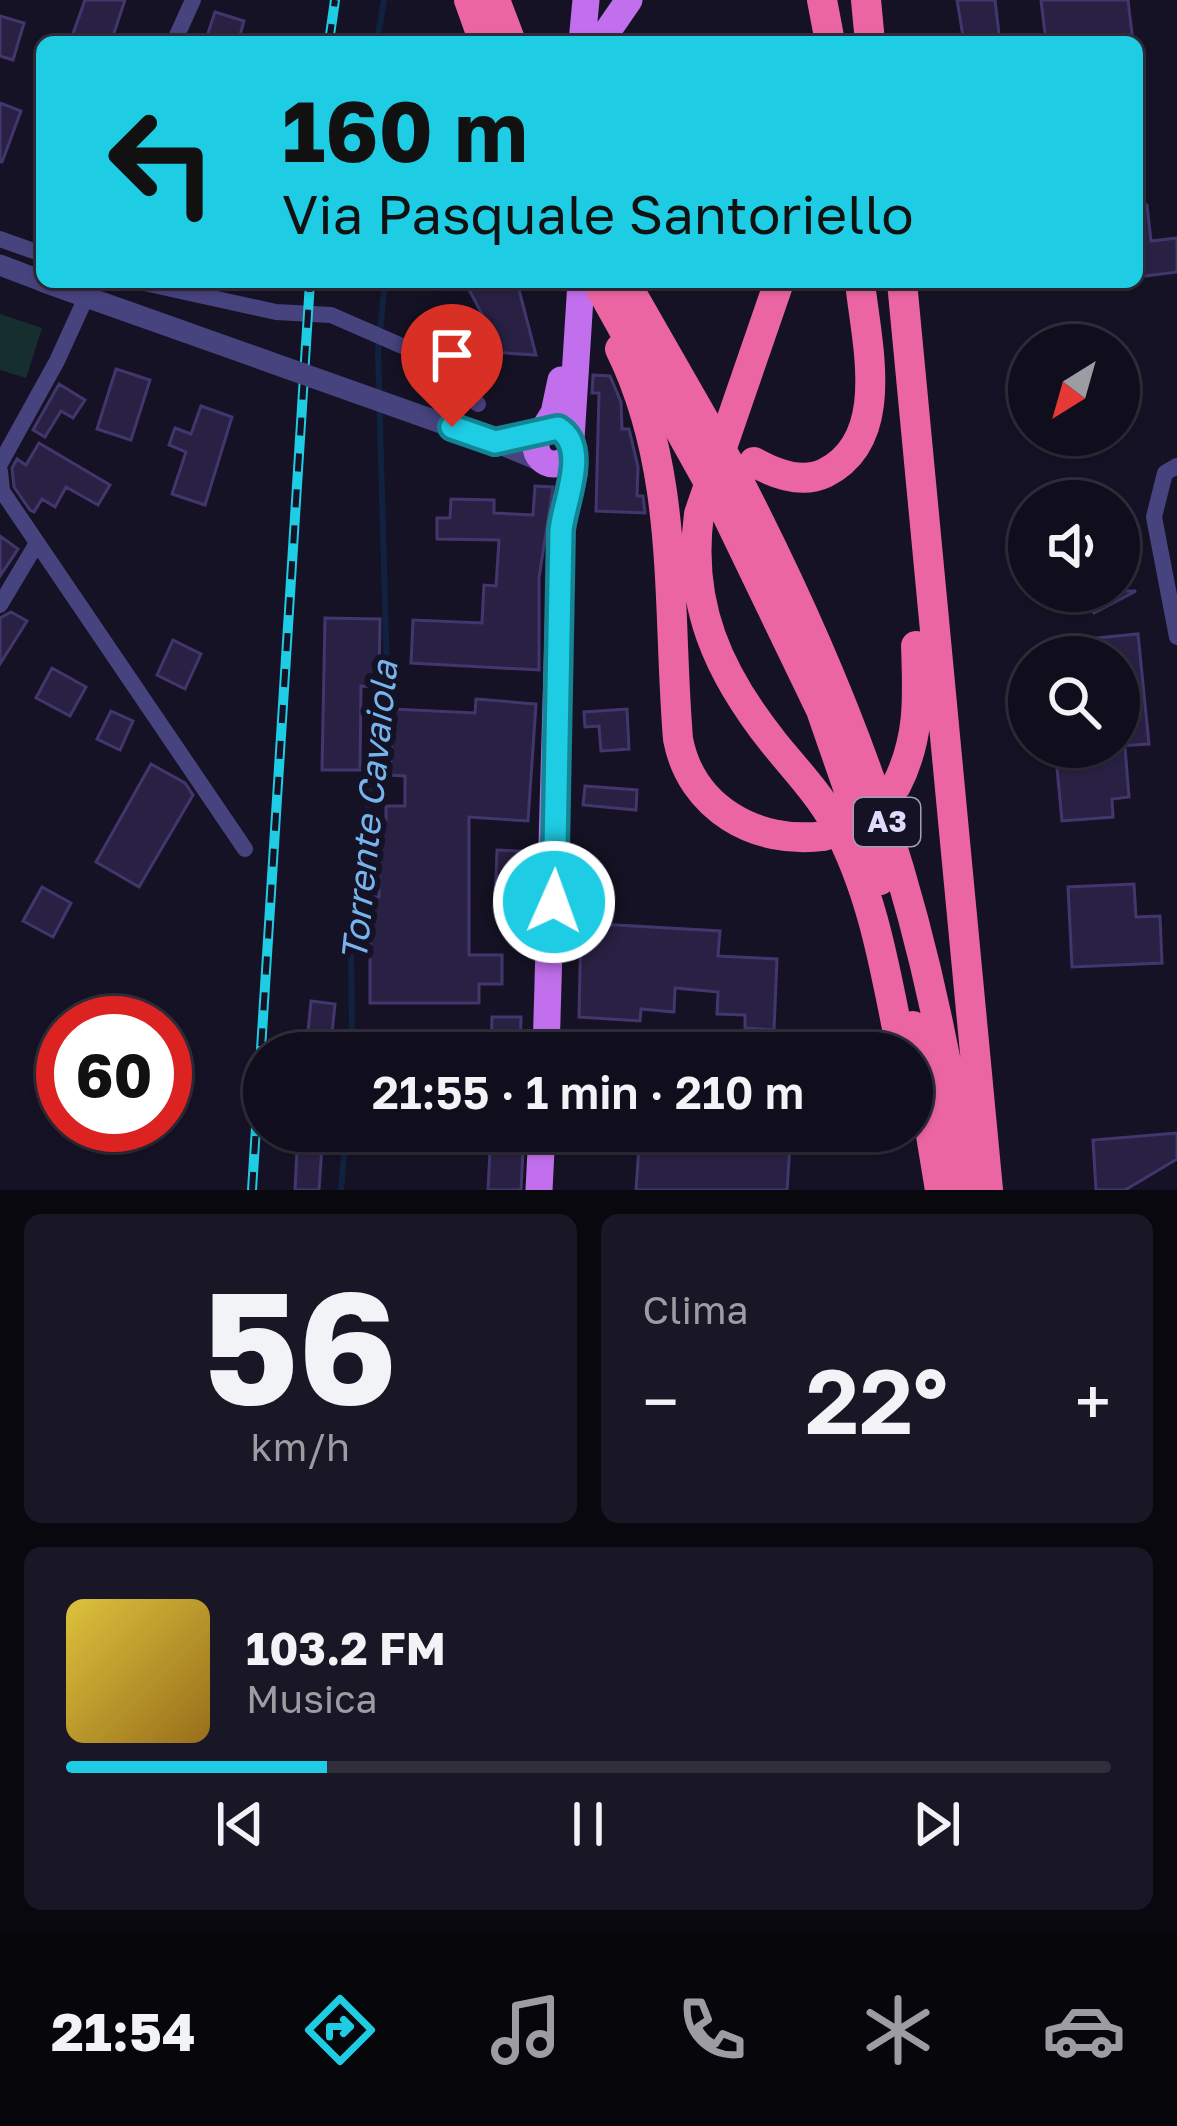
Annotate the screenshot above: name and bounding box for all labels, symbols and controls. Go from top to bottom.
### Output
text: 160 m [282,80,528,180]
icon: left [84,84,240,240]
text: Via Pasquale Santoriello [282,181,914,246]
pin [401,304,503,427]
icon: arrive [419,322,485,388]
north arrow [1008,324,1140,456]
map controls [1008,324,1140,768]
button: sound [1008,480,1140,612]
button: search [1008,636,1140,768]
water label: Torrente Cavaiola [331,657,406,963]
road number: A3 [854,798,920,846]
position arrow [491,839,617,965]
speed limit sign: 60 [36,996,192,1152]
text: 21:55 · 1 min · 210 m [372,1065,804,1119]
text: 56 [203,1251,397,1438]
text: Clima [643,1286,749,1333]
text: 22° [805,1346,948,1454]
text: − [643,1361,679,1441]
text: + [1075,1361,1111,1441]
text: km/h [251,1423,350,1470]
text: 103.2 FM [246,1621,446,1675]
text: Musica [246,1675,378,1722]
icon: previous [207,1791,273,1857]
icon: pause [555,1791,621,1857]
icon: next [904,1791,970,1857]
icon: directions [298,1988,382,2072]
icon: music [484,1988,568,2072]
icon: phone [670,1988,754,2072]
icon: climate [856,1988,940,2072]
icon: car [1042,1988,1126,2072]
text: 21:54 [51,1998,196,2063]

